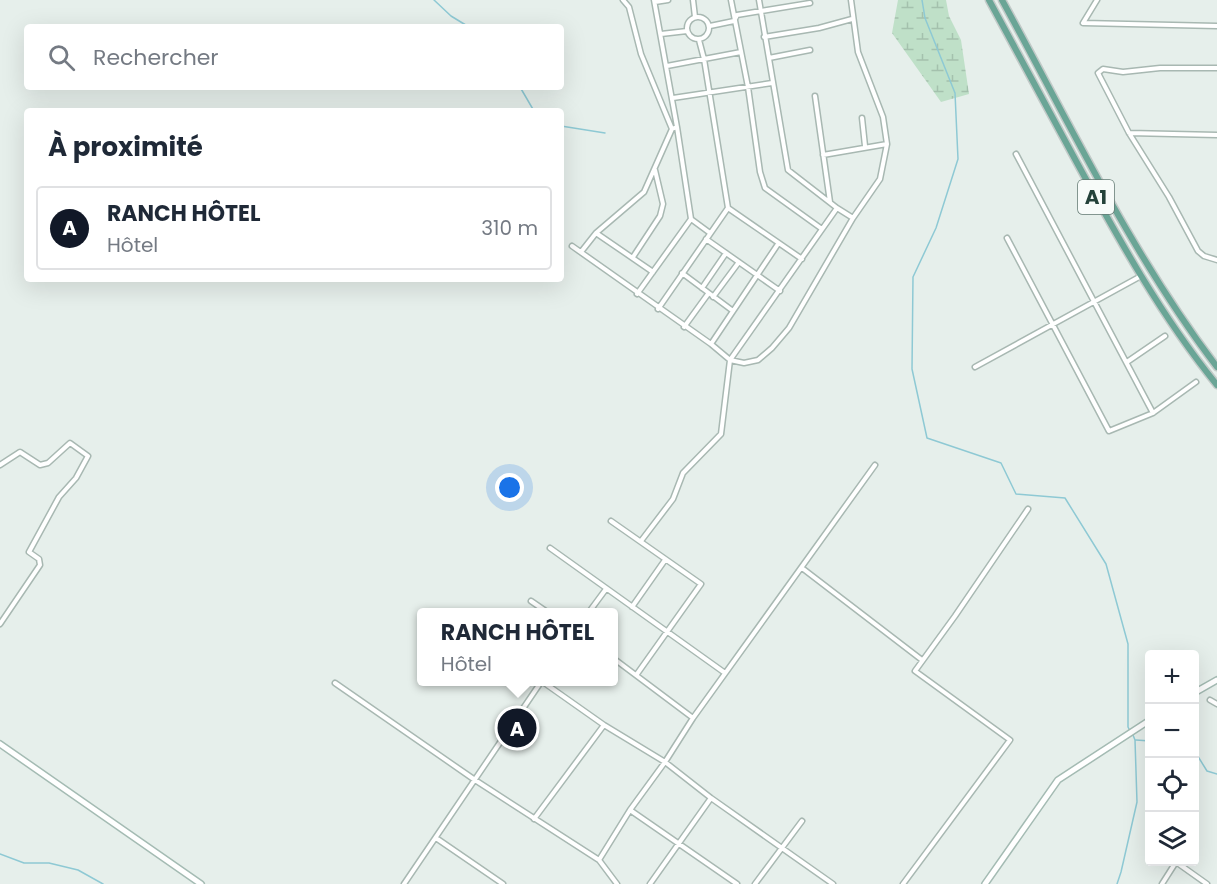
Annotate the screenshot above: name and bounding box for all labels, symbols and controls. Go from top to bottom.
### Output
search box [24,24,564,90]
icon: search [45,41,78,74]
text: Rechercher [93,42,219,73]
text: À proximité [48,129,203,165]
road number: A1 [1078,180,1114,214]
text: RANCH HÔTEL [107,198,260,229]
text: A [62,214,77,242]
text: 310 m [481,214,538,242]
text: Hôtel [107,231,158,259]
your location [495,473,524,502]
popup [417,608,618,686]
text: RANCH HÔTEL [441,617,594,648]
text: Hôtel [441,650,492,678]
map controls [1145,650,1199,866]
button: + [1145,650,1199,704]
button: − [1145,704,1199,758]
pin: A [498,706,536,750]
button: locate [1145,758,1199,812]
button: layers [1145,812,1199,866]

